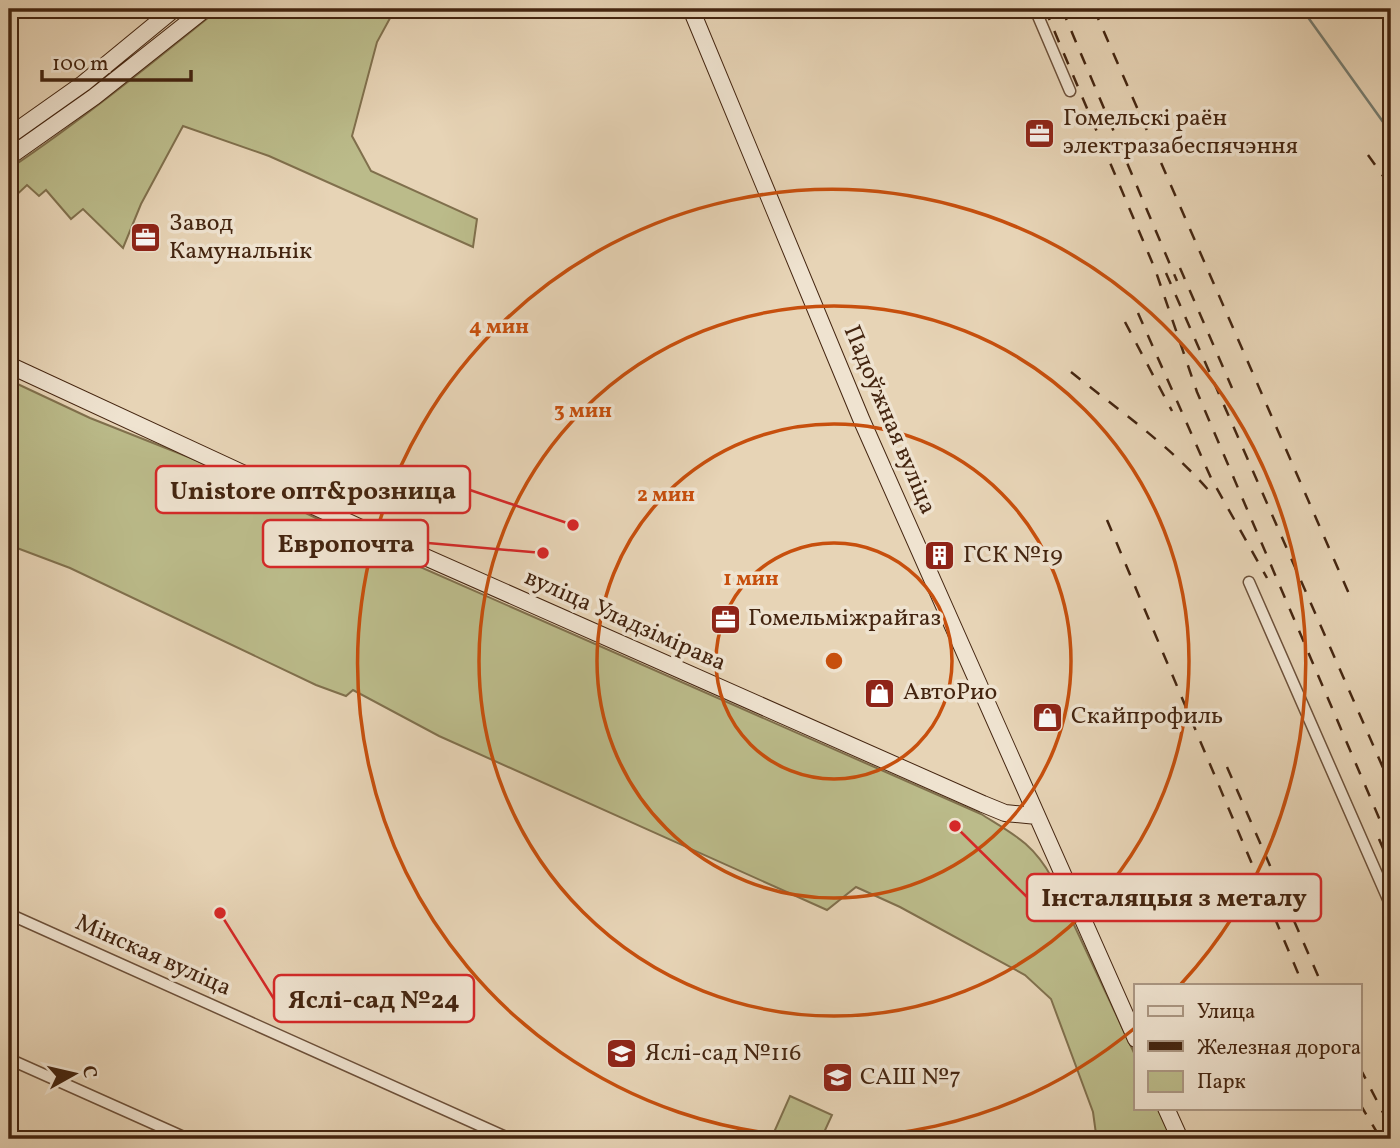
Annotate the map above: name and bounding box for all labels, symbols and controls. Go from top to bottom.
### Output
scale bar [42,38,191,82]
text: 100 m [52,50,109,79]
place label: Гомельскі раён электразабеспячэння [1063,102,1298,164]
office icon: Гомельскі раён электразабеспячэння [1023,116,1057,150]
place label: Завод Камунальнік [169,207,312,269]
office icon: Завод Камунальнік [129,221,163,255]
text: 4 мин [469,313,529,342]
street label: Падоўжная вуліца [834,320,944,520]
text: 3 мин [554,397,612,426]
callout: Unistore опт&розница [156,466,470,513]
text: Unistore опт&розница [170,474,456,510]
text: 2 мин [637,481,695,510]
callout: Европочта [263,520,428,567]
text: Европочта [277,527,415,563]
building icon: ГСК №19 [923,539,957,573]
place label: ГСК №19 [963,539,1063,573]
street label: вуліца Уладзімірава [519,561,731,681]
text: 1 мин [723,565,779,594]
office icon: Гомельміжрайгаз [708,602,742,636]
place label: Гомельміжрайгаз [748,602,941,636]
centre of rings [822,649,846,673]
shop icon: АвтоРио [863,676,897,710]
place label: АвтоРио [903,676,997,710]
shop icon: Скайпрофиль [1031,700,1065,734]
place label: Скайпрофиль [1071,700,1223,734]
callout: Інсталяцыя з металу [1027,874,1321,921]
text: Інсталяцыя з металу [1041,881,1307,917]
street label: Мінская вуліца [70,906,236,1006]
callout: Яслі-сад №24 [274,975,474,1022]
text: Яслі-сад №24 [288,983,460,1019]
legend [1134,984,1362,1110]
text: Улица [1197,998,1255,1027]
text: Железная дорога [1197,1034,1361,1063]
school or university icon: Яслі-сад №116 [605,1037,639,1071]
place label: Яслі-сад №116 [645,1037,801,1071]
north arrow [38,1040,108,1110]
school or university icon: САШ №7 [820,1061,854,1095]
place label: САШ №7 [860,1061,961,1095]
text: С [75,1064,103,1080]
text: Парк [1197,1068,1246,1097]

